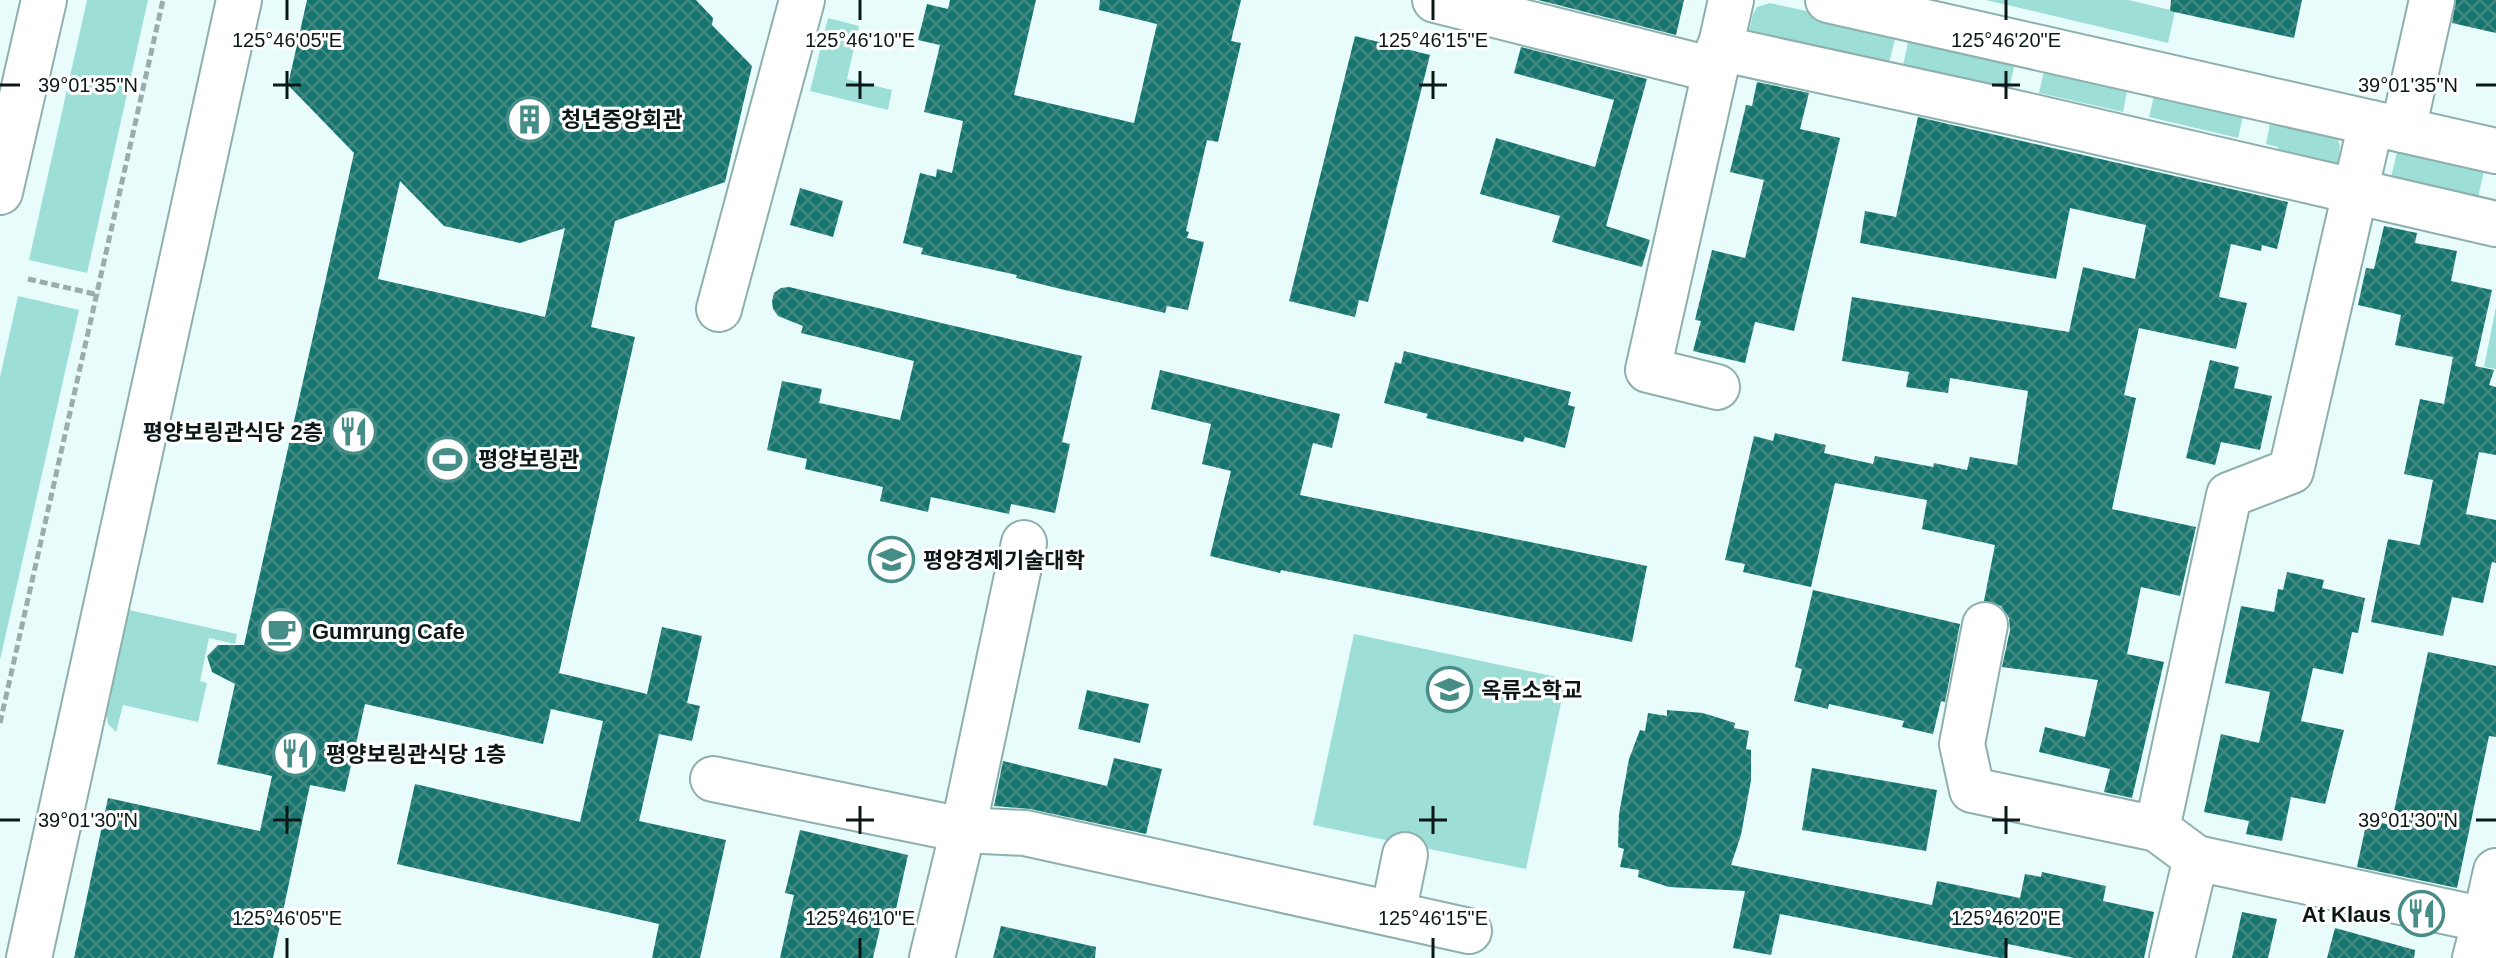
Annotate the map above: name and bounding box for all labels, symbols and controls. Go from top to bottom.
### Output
text: 125°46'05"E [232,29,342,51]
text: 125°46'10"E [805,29,915,51]
text: 125°46'15"E [1378,29,1488,51]
text: 125°46'20"E [1951,29,2061,51]
text: 39°01'35"N [38,74,138,96]
text: 39°01'35"N [2358,74,2458,96]
building icon: 청년중앙회관 [506,95,554,143]
place label: 청년중앙회관 [561,107,682,132]
restaurant icon: 평양보링관식당 2층 [330,408,378,456]
place label: 평양보링관식당 2층 [143,420,323,445]
sports icon: 평양보링관 [423,435,471,483]
place label: 평양보링관 [478,447,579,472]
school or university icon: 평양경제기술대학 [868,536,916,584]
place label: 평양경제기술대학 [923,548,1085,573]
cafe icon: Gumrung Cafe [257,607,305,655]
place label: Gumrung Cafe [312,619,465,644]
school or university icon: 옥류소학교 [1426,666,1474,714]
place label: 옥류소학교 [1481,678,1582,703]
restaurant icon: 평양보링관식당 1층 [271,730,319,778]
place label: 평양보링관식당 1층 [326,742,506,767]
text: 39°01'30"N [38,809,138,831]
text: 39°01'30"N [2358,809,2458,831]
restaurant icon: At Klaus [2398,890,2446,938]
place label: At Klaus [2302,902,2391,927]
text: 125°46'05"E [232,907,342,929]
text: 125°46'10"E [805,907,915,929]
text: 125°46'15"E [1378,907,1488,929]
text: 125°46'20"E [1951,907,2061,929]

